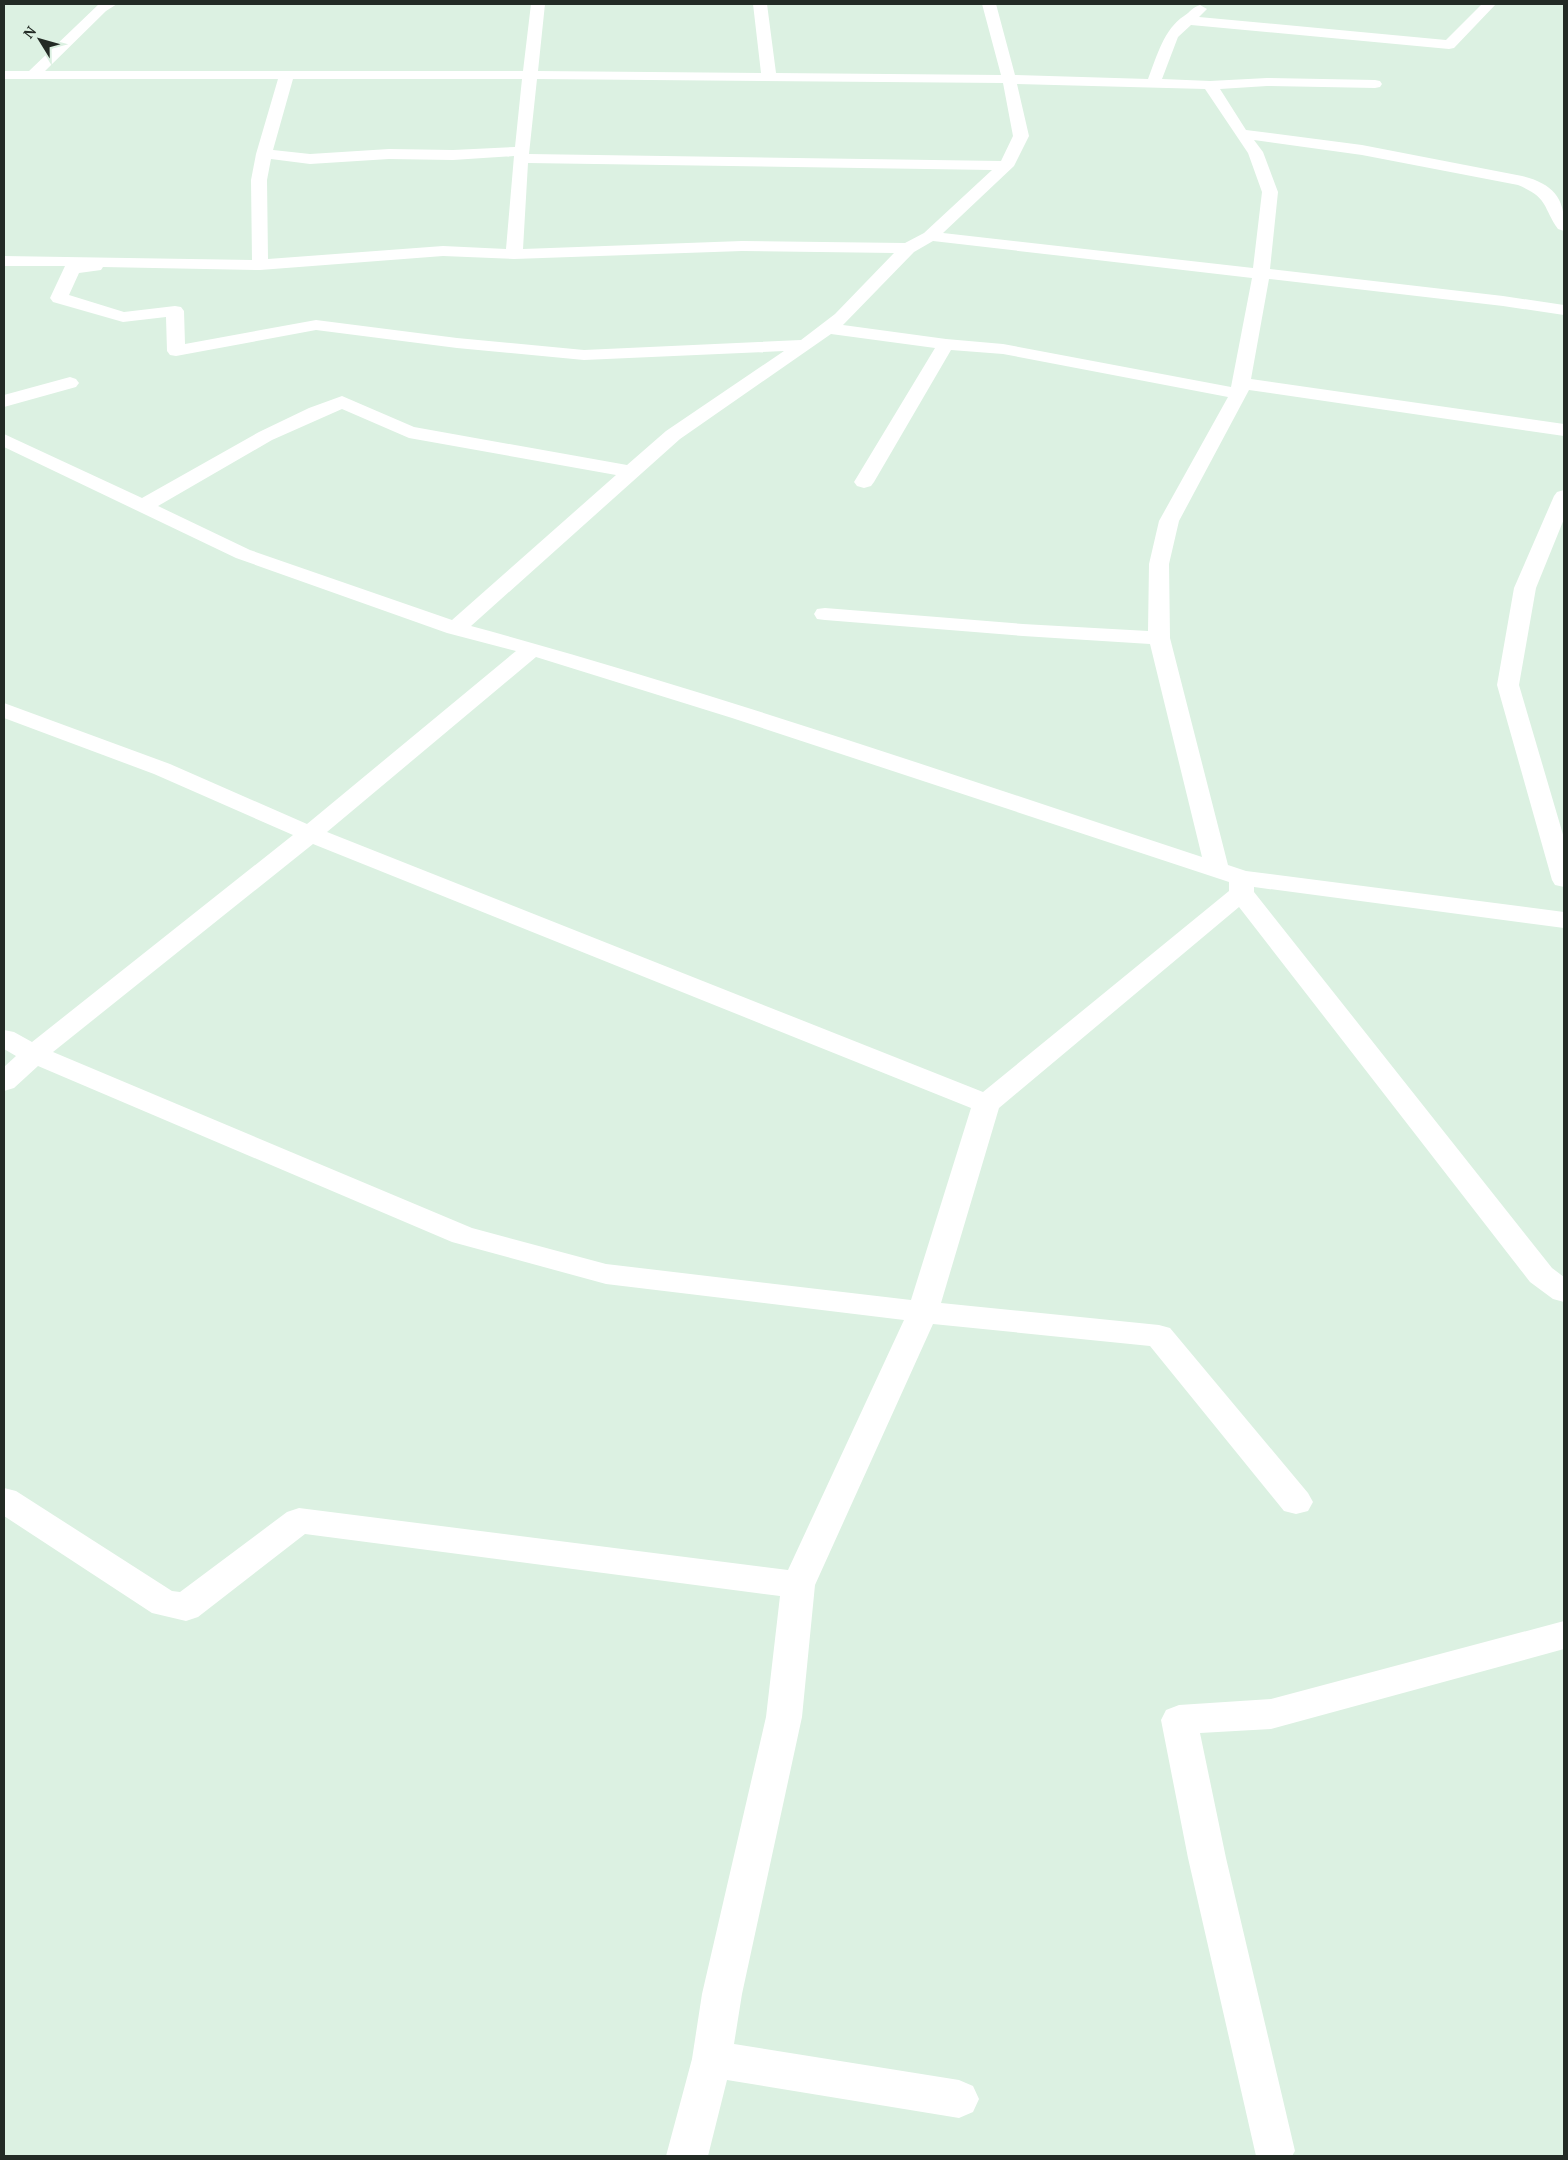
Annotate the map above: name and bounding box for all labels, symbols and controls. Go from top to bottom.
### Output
north arrow [15,15,65,65]
text: N [18,22,40,42]

